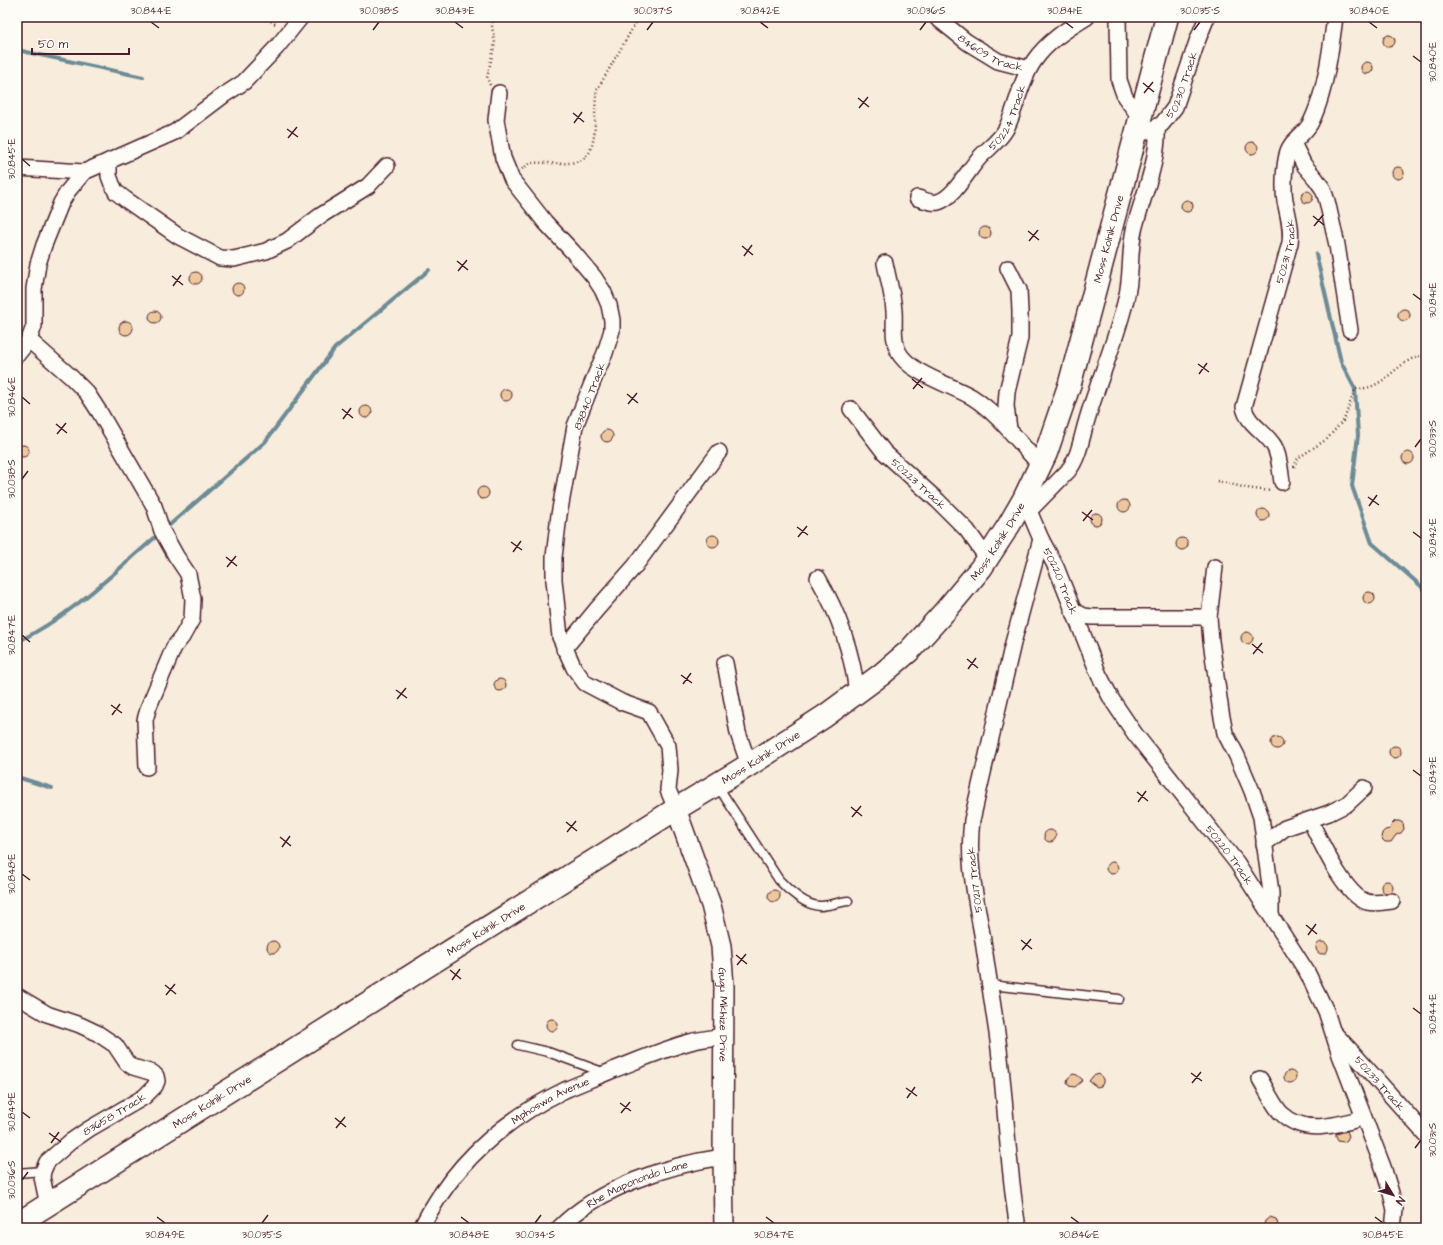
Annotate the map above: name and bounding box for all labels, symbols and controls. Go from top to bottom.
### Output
text: 30.844°E [130,4,172,18]
text: 30.038°S [359,4,399,18]
text: 30.843°E [435,4,475,18]
text: 30.037°S [634,4,673,18]
text: 30.842°E [740,4,780,18]
text: 30.036°S [906,4,946,18]
text: 30.841°E [1047,4,1083,18]
text: 30.035°S [1180,4,1221,18]
text: 30.840°E [1349,4,1389,18]
scale bar [32,30,129,56]
street label: 84609 Track [955,31,1025,75]
text: 50 m [38,36,69,53]
text: 30.840°E [1426,42,1440,82]
street label: 50230 Track [1162,50,1201,122]
street label: 50224 Track [985,83,1030,154]
text: 30.845°E [5,138,19,180]
street label: Moss Kolnik Drive [1090,193,1127,285]
street label: 50231 Track [1272,219,1299,285]
text: 30.841°E [1426,282,1440,318]
street label: 83840 Track [570,360,609,432]
text: 30.846°E [5,377,19,417]
text: 30.033°S [1426,419,1440,458]
street label: 50223 Track [887,455,949,513]
text: 30.038°S [5,459,19,499]
street label: Moss Kolnik Drive [967,500,1029,584]
text: 30.842°E [1426,518,1440,558]
street label: 50220 Track [1039,545,1081,617]
text: 30.847°E [5,615,19,655]
street label: Moss Kolnik Drive [719,727,803,788]
text: 30.843°E [1426,756,1440,796]
street label: 50220 Track [1202,822,1256,888]
street label: 50217 Track [963,846,986,914]
text: 30.848°E [5,854,19,894]
street label: Moss Kolnik Drive [444,899,528,960]
street label: Gugu Mkhize Drive [715,967,731,1062]
text: 30.844°E [1426,993,1440,1035]
street label: 50233 Track [1351,1053,1408,1114]
street label: Moss Kolnik Drive [170,1071,254,1132]
street label: Mphoswa Avenue [508,1074,592,1128]
street label: 83658 Track [80,1090,149,1139]
text: 30.849°E [5,1092,19,1132]
text: 30.031°S [1426,1122,1440,1157]
street label: Rhe Maponondo Lane [584,1157,690,1212]
text: 30.036°S [5,1160,19,1200]
north arrow [1373,1175,1413,1215]
text: N [1392,1194,1409,1208]
text: 30.849°E [145,1228,185,1242]
text: 30.035°S [242,1228,283,1242]
text: 30.848°E [449,1228,489,1242]
text: 30.034°S [515,1228,555,1242]
text: 30.847°E [754,1228,794,1242]
text: 30.846°E [1059,1228,1099,1242]
text: 30.845°E [1362,1228,1404,1242]

